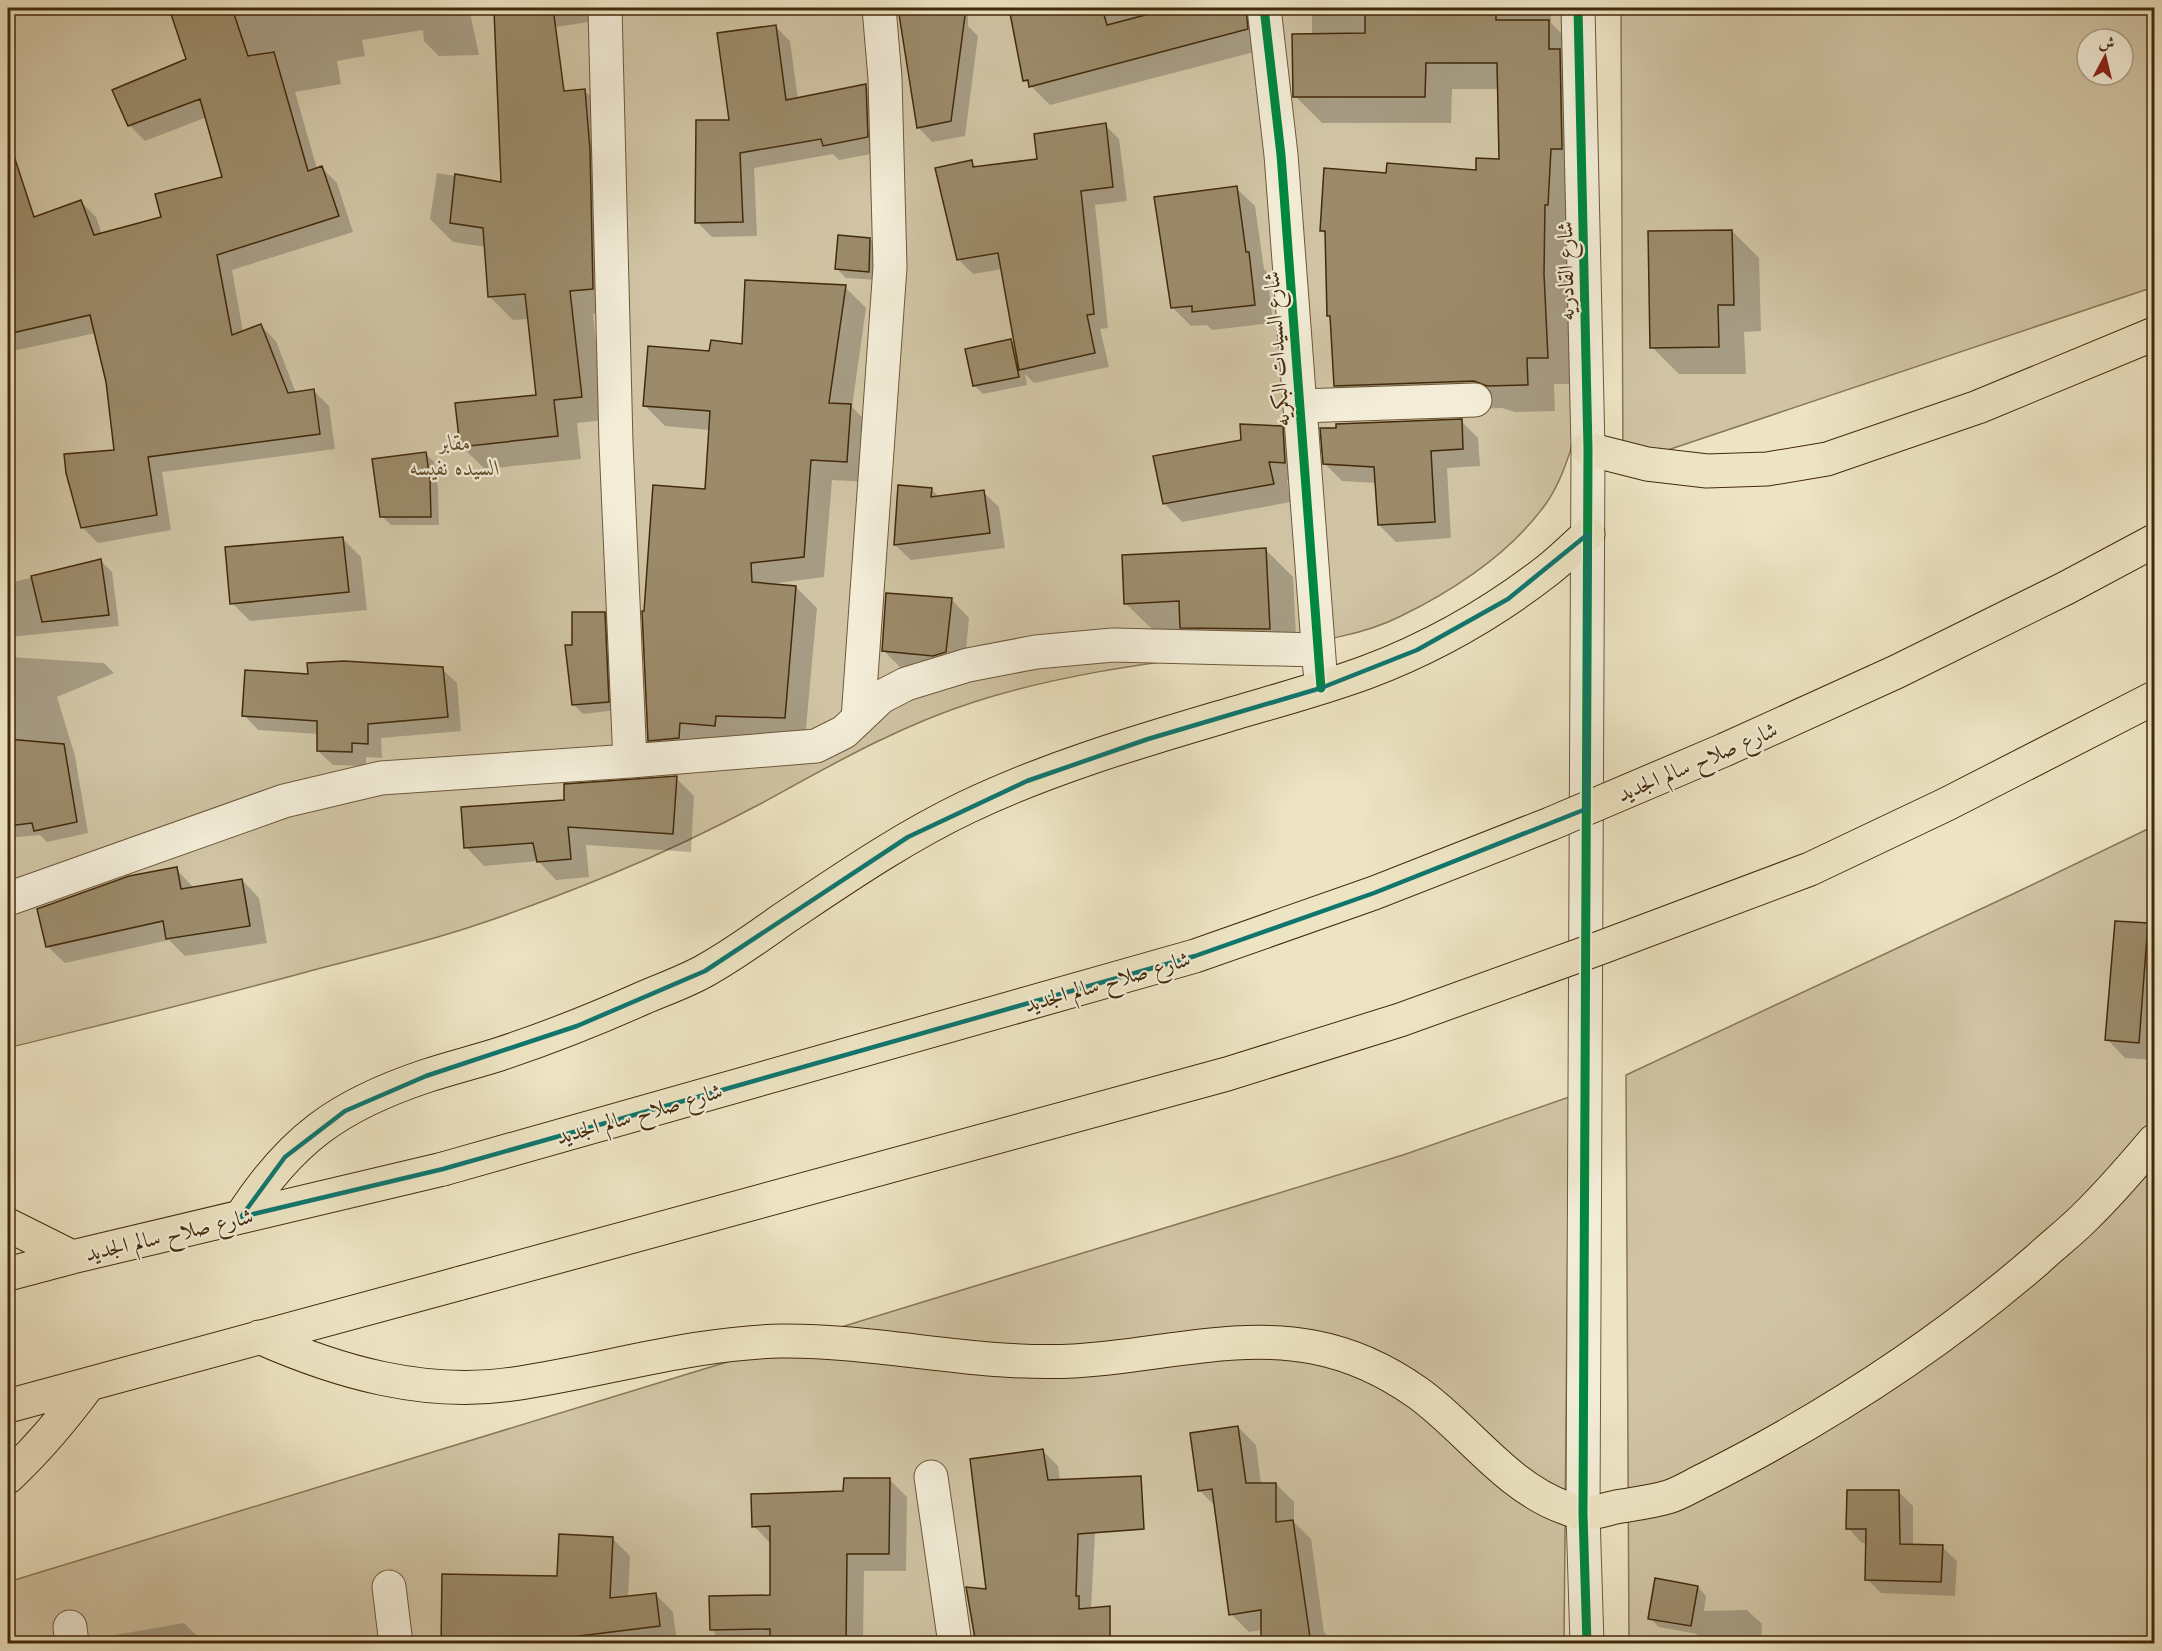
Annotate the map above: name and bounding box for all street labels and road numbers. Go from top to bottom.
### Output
street label: شارع القادريه [1550,221,1585,321]
street label: شارع السيدات البكريه [1257,270,1300,428]
street label: شارع صلاح سالم الجديد [1613,715,1784,813]
street label: شارع صلاح سالم الجديد [1021,944,1195,1024]
street label: شارع صلاح سالم الجديد [553,1076,727,1156]
street label: شارع صلاح سالم الجديد [82,1201,257,1273]

